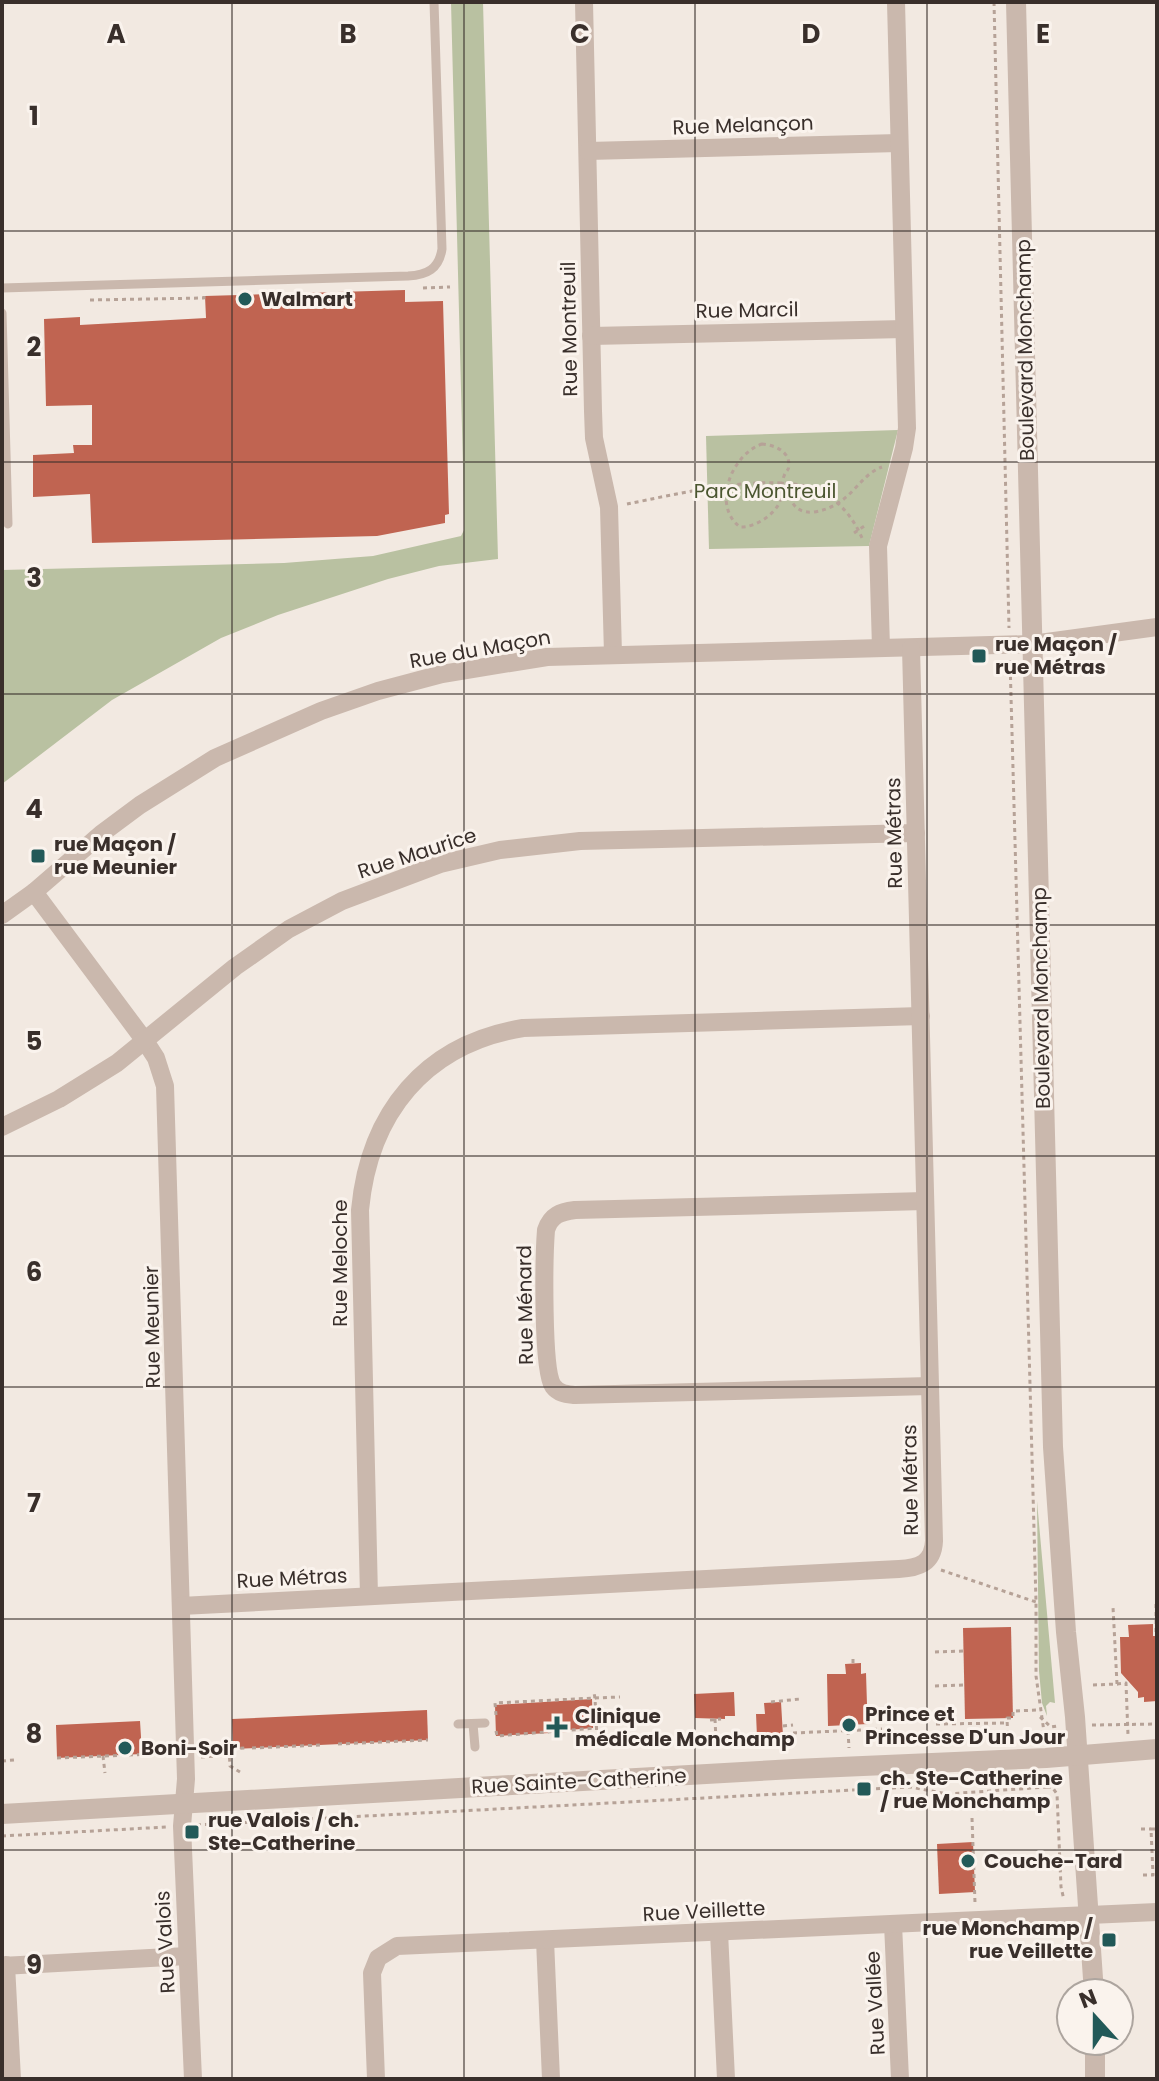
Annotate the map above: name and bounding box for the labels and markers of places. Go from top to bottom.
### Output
place label: Walmart [261,285,353,313]
marker: Walmart [236,290,254,308]
place label: rue Maçon / rue Métras [995,630,1117,681]
marker: rue Maçon / rue Métras [970,647,988,665]
place label: rue Maçon / rue Meunier [54,830,177,881]
marker: rue Maçon / rue Meunier [29,847,47,865]
place label: Prince et Princesse D'un Jour [865,1700,1066,1751]
place label: Clinique médicale Monchamp [575,1702,795,1753]
marker: Clinique médicale Monchamp [546,1716,568,1738]
marker: Prince et Princesse D'un Jour [840,1716,858,1734]
place label: Boni-Soir [141,1734,238,1762]
marker: Boni-Soir [116,1739,134,1757]
place label: ch. Ste-Catherine / rue Monchamp [880,1764,1063,1815]
marker: ch. Ste-Catherine / rue Monchamp [855,1780,873,1798]
place label: rue Valois / ch. Ste-Catherine [208,1806,359,1857]
marker: rue Valois / ch. Ste-Catherine [183,1823,201,1841]
place label: Couche-Tard [984,1847,1123,1875]
marker: Couche-Tard [959,1852,977,1870]
place label: rue Monchamp / rue Veillette [923,1914,1093,1965]
marker: rue Monchamp / rue Veillette [1100,1931,1118,1949]

